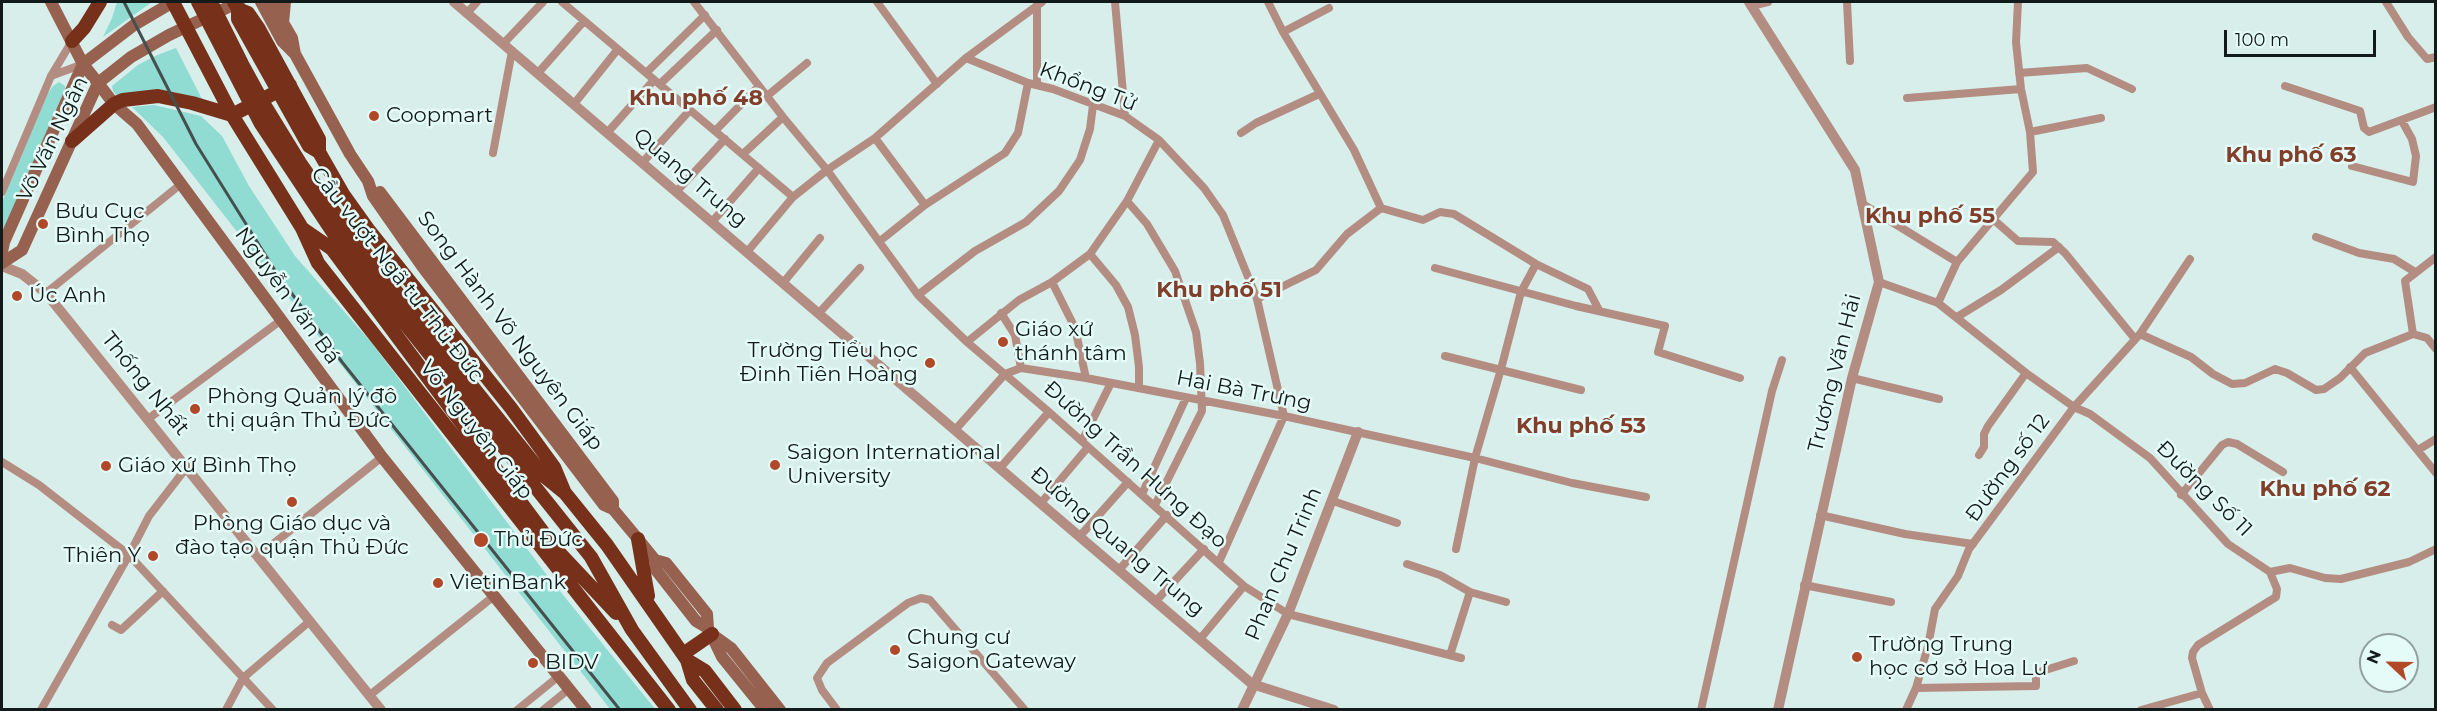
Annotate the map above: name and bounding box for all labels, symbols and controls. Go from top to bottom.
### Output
scale bar [2227,18,2378,56]
text: 100 m [2235,29,2289,51]
street label: Khổng Tử [1036,57,1140,117]
street label: Võ Văn Ngân [12,72,94,206]
district label: Khu phố 48 [629,86,763,112]
place label: Coopmart [386,103,493,129]
marker: Coopmart [367,109,381,123]
street label: Quang Trung [628,123,752,233]
district label: Khu phố 63 [2226,143,2356,169]
street label: Cầu vượt Ngã tư Thủ Đức [305,163,489,387]
place label: Bưu Cục Bình Thọ [55,199,150,249]
district label: Khu phố 55 [1865,204,1995,230]
street label: Song Hành Võ Nguyên Giáp [412,206,608,456]
marker: Bưu Cục Bình Thọ [36,217,50,231]
street label: Nguyễn Văn Bá [229,223,345,369]
district label: Khu phố 51 [1156,278,1282,304]
place label: Úc Anh [29,283,106,309]
marker: Úc Anh [10,289,24,303]
street label: Trương Văn Hải [1803,291,1867,455]
place label: Giáo xứ thánh tâm [1015,317,1127,367]
street label: Thống Nhất [96,327,194,441]
marker: Giáo xứ thánh tâm [996,335,1010,349]
place label: Trường Tiểu học Đinh Tiên Hoàng [740,338,918,388]
street label: Võ Nguyên Giáp [414,355,538,505]
marker: Trường Tiểu học Đinh Tiên Hoàng [923,356,937,370]
street label: Hai Bà Trưng [1174,366,1314,416]
street label: Đường Trần Hưng Đạo [1038,376,1232,554]
place label: Phòng Quản lý đô thị quận Thủ Đức [207,384,397,434]
marker: Phòng Quản lý đô thị quận Thủ Đức [188,402,202,416]
street label: Đường số 12 [1960,409,2056,527]
district label: Khu phố 53 [1516,414,1646,440]
street label: Đường Số 11 [2151,436,2257,542]
place label: Saigon International University [787,440,1001,490]
place label: Giáo xứ Bình Thọ [118,453,296,479]
marker: Saigon International University [768,458,782,472]
marker: Giáo xứ Bình Thọ [99,459,113,473]
street label: Đường Quang Trung [1025,462,1209,622]
district label: Khu phố 62 [2260,477,2390,503]
street label: Phan Chu Trinh [1240,484,1328,644]
marker: Phòng Giáo dục và đào tạo quận Thủ Đức [285,495,299,509]
place label: Phòng Giáo dục và đào tạo quận Thủ Đức [175,511,409,561]
place label: Thủ Đức [494,527,583,553]
marker: Thủ Đức [472,531,490,549]
place label: Thiên Y [63,543,141,569]
marker: Thiên Y [146,549,160,563]
place label: VietinBank [450,570,566,596]
marker: VietinBank [431,576,445,590]
place label: Chung cư Saigon Gateway [907,625,1076,675]
place label: Trường Trung học cơ sở Hoa Lư [1869,632,2047,682]
north arrow [2359,633,2419,693]
marker: Chung cư Saigon Gateway [888,643,902,657]
text: N [2362,647,2385,666]
place label: BIDV [545,650,599,676]
marker: Trường Trung học cơ sở Hoa Lư [1850,650,1864,664]
marker: BIDV [526,656,540,670]

